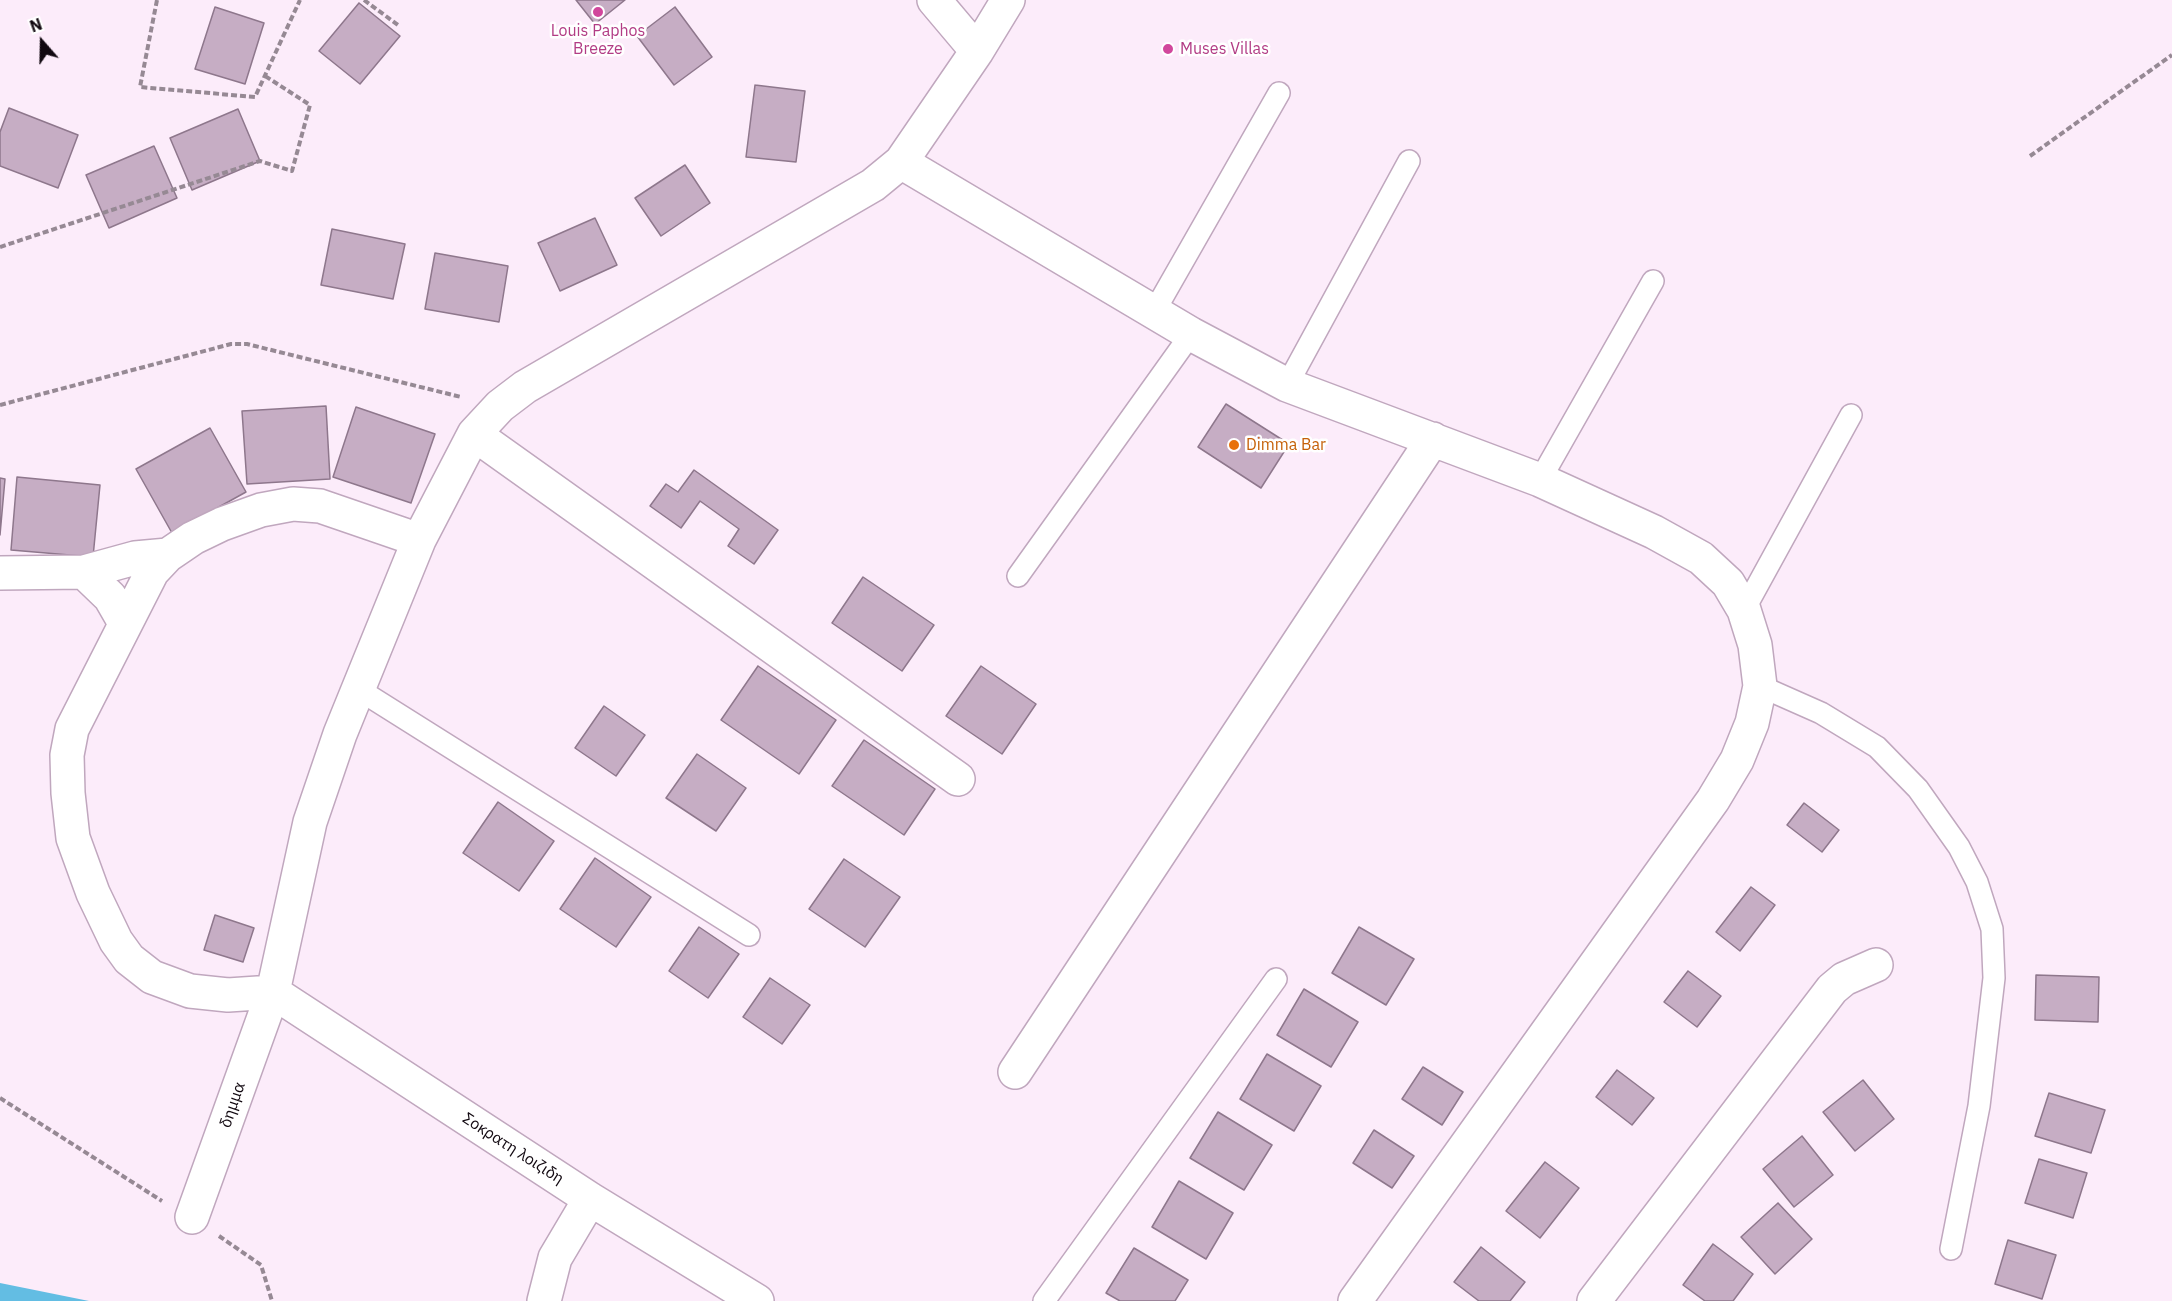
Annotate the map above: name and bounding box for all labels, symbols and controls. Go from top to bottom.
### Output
marker: Louis Paphos Breeze [591,5,605,19]
north arrow [12,12,72,72]
text: N [27,14,45,36]
place label: Louis Paphos Breeze [551,21,645,59]
place label: Muses Villas [1180,39,1269,59]
marker: Muses Villas [1161,42,1175,56]
place label: Dimma Bar [1246,435,1326,455]
marker: Dimma Bar [1227,438,1241,452]
street label: δημμα [216,1080,250,1130]
street label: Σοκρατη λοιζιδη [459,1109,567,1189]

